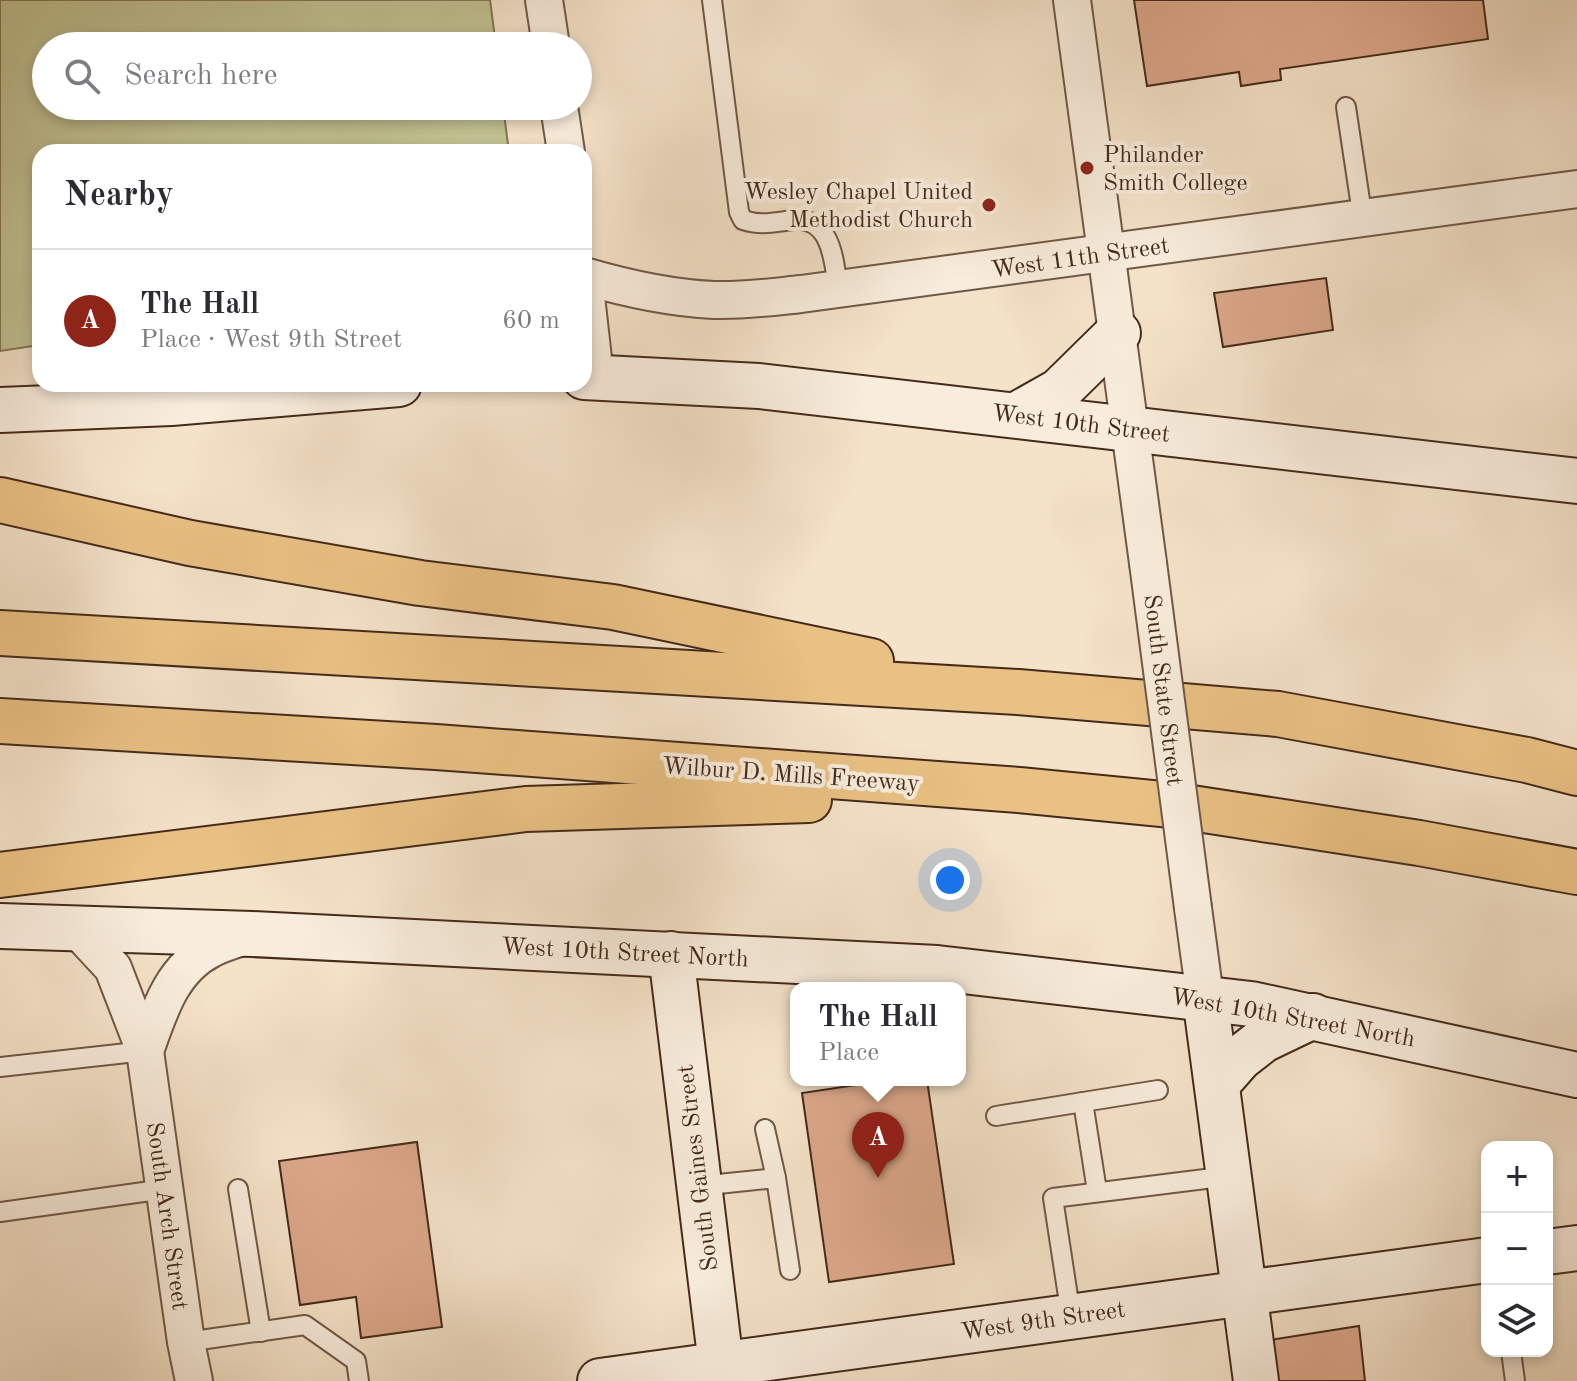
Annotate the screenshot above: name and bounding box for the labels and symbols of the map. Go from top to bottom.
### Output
place label: Philander Smith College [1103,144,1248,196]
marker: Philander Smith College [1078,159,1096,177]
place label: Wesley Chapel United Methodist Church [743,181,973,233]
marker: Wesley Chapel United Methodist Church [980,196,998,214]
street label: West 11th Street [990,235,1171,283]
street label: West 10th Street [990,402,1171,448]
street label: South State Street [1138,593,1186,787]
street label: Wilbur D. Mills Freeway [661,755,921,797]
your location [930,860,970,900]
street label: West 10th Street North [500,936,749,972]
street label: West 10th Street North [1168,986,1417,1052]
street label: South Gaines Street [674,1063,724,1273]
pin: A [852,1112,904,1178]
street label: South Arch Street [141,1121,191,1312]
street label: West 9th Street [960,1299,1127,1345]

